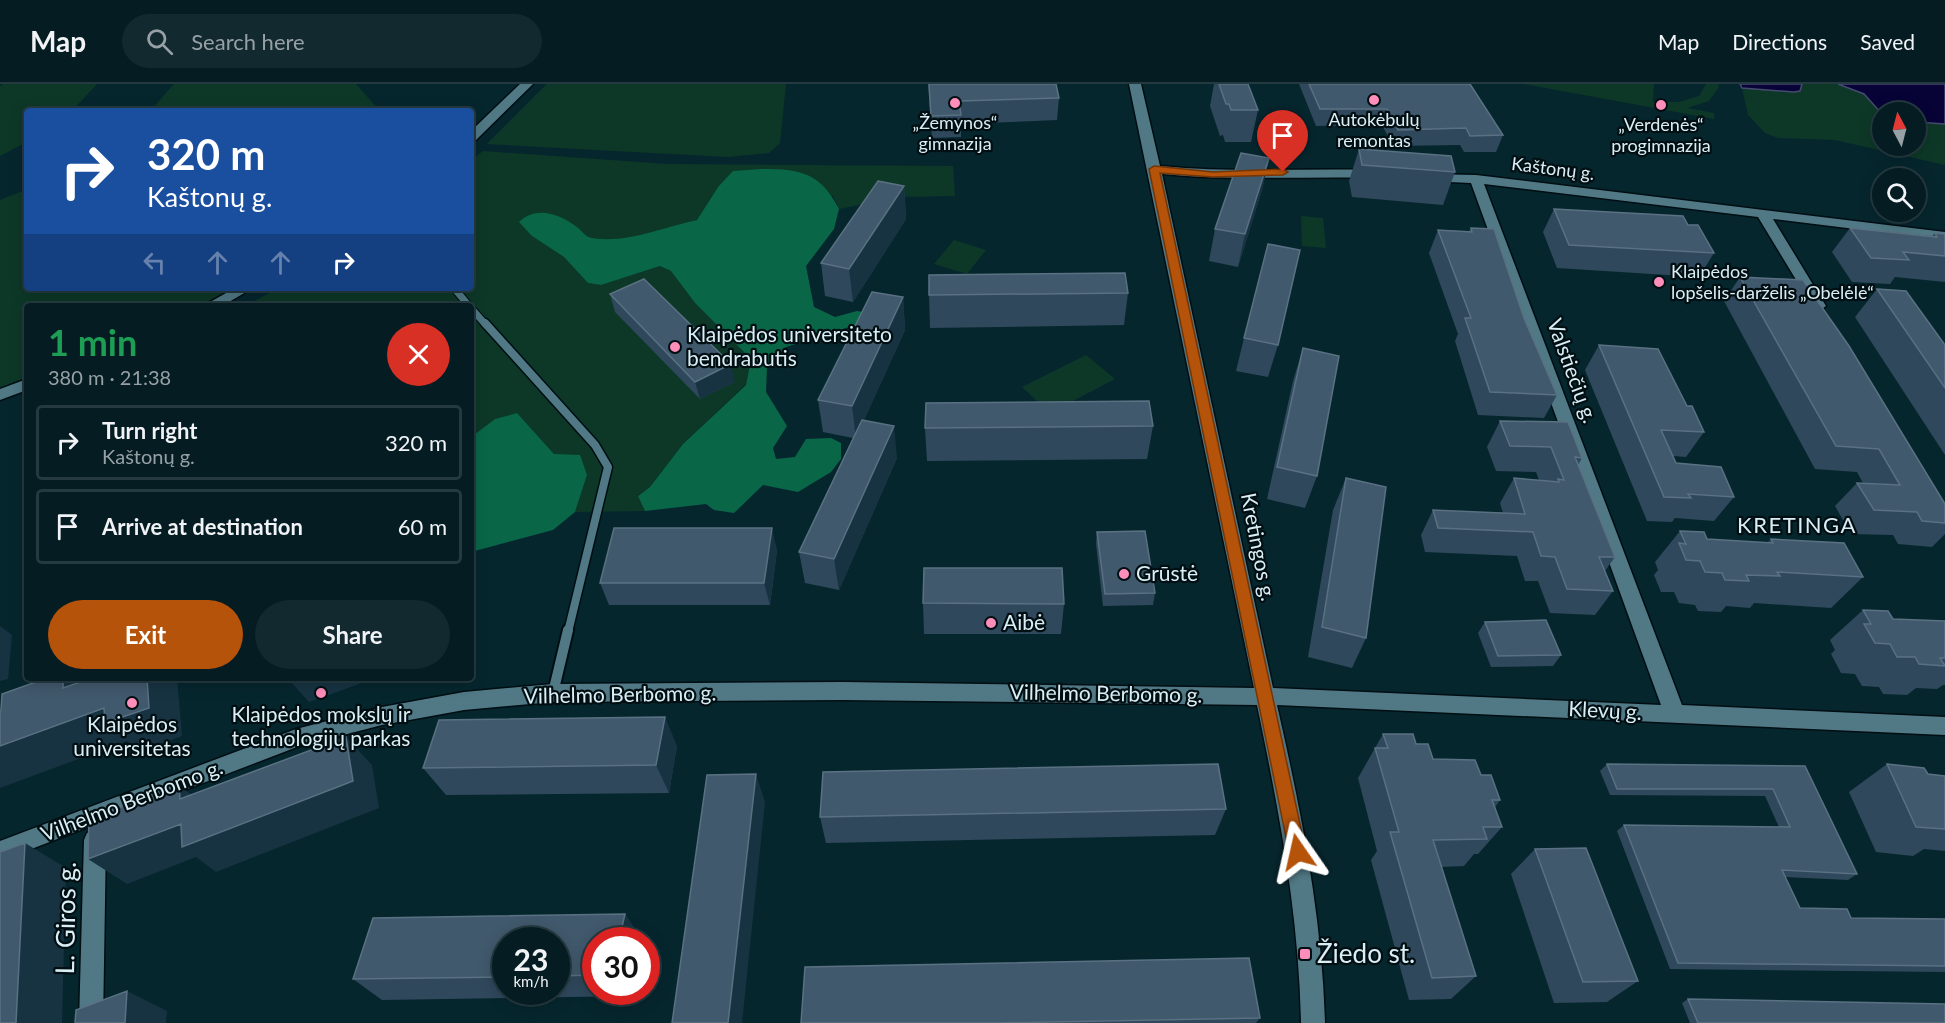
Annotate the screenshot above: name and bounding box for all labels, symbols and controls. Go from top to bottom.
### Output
search box [122,14,542,68]
text: Map [30,24,86,58]
icon: search [143,25,176,58]
text: Search here [191,28,305,55]
text: Map [1658,29,1699,54]
text: Directions [1732,29,1827,54]
text: Saved [1860,29,1915,54]
marker: Autokėbulų remontas [1367,93,1381,107]
marker: „Žemynos“ gimnazija [948,96,962,110]
marker: „Verdenės“ progimnazija [1654,98,1668,112]
north arrow [1872,102,1926,156]
map controls [1872,102,1926,222]
place label: Autokėbulų remontas [1328,108,1420,151]
pin [1257,110,1308,172]
place label: „Žemynos“ gimnazija [913,111,997,154]
place label: „Verdenės“ progimnazija [1611,113,1711,156]
icon: arrive [1266,119,1299,152]
text: 320 m [147,129,265,179]
icon: right [48,132,126,210]
street label: Kaštonų g. [1510,152,1596,184]
button: search [1872,168,1926,222]
text: Kaštonų g. [147,180,272,213]
icon: left [138,246,171,279]
icon: ahead [201,246,234,279]
icon: ahead [264,246,297,279]
icon: right [327,246,360,279]
place label: Klaipėdos lopšelis-darželis „Obelėlė“ [1671,260,1874,303]
marker: Klaipėdos lopšelis-darželis „Obelėlė“ [1652,275,1666,289]
street label: Valstiečių g. [1543,315,1604,426]
text: 1 min [48,320,137,364]
place label: Klaipėdos universiteto bendrabutis [687,321,892,370]
button: close [387,323,450,386]
marker: Klaipėdos universiteto bendrabutis [668,340,682,354]
text: 380 m · 21:38 [48,365,171,389]
text: Turn right [102,417,197,444]
icon: right [51,426,84,459]
text: 320 m [385,429,447,456]
text: Kaštonų g. [102,444,195,468]
street label: Kretingos g. [1237,490,1282,603]
icon: arrive [51,510,84,543]
district label: KRETINGA [1737,511,1857,538]
text: Arrive at destination [102,513,303,540]
text: 60 m [398,513,447,540]
place label: Grūstė [1136,560,1198,585]
marker: Grūstė [1117,567,1131,581]
button: Exit [48,600,243,669]
button: Share [255,600,450,669]
place label: Aibė [1003,609,1045,634]
marker: Aibė [984,616,998,630]
street label: Vilhelmo Berbomo g. [1009,678,1203,707]
street label: Vilhelmo Berbomo g. [523,679,717,708]
marker: Klaipėdos mokslų ir technologijų parkas [314,686,328,700]
street label: Klevų g. [1568,695,1642,724]
marker: Klaipėdos universitetas [125,696,139,710]
place label: Klaipėdos mokslų ir technologijų parkas [231,701,411,750]
place label: Klaipėdos universitetas [73,711,191,760]
street label: Vilhelmo Berbomo g. [37,753,226,846]
position arrow [1266,820,1330,884]
street label: L. Giros g. [48,861,82,975]
speed limit sign: 30 [582,927,660,1005]
place label: Žiedo st. [1317,937,1415,969]
text: 23 [514,941,548,977]
marker: Žiedo st. [1298,947,1312,961]
text: km/h [513,972,549,990]

